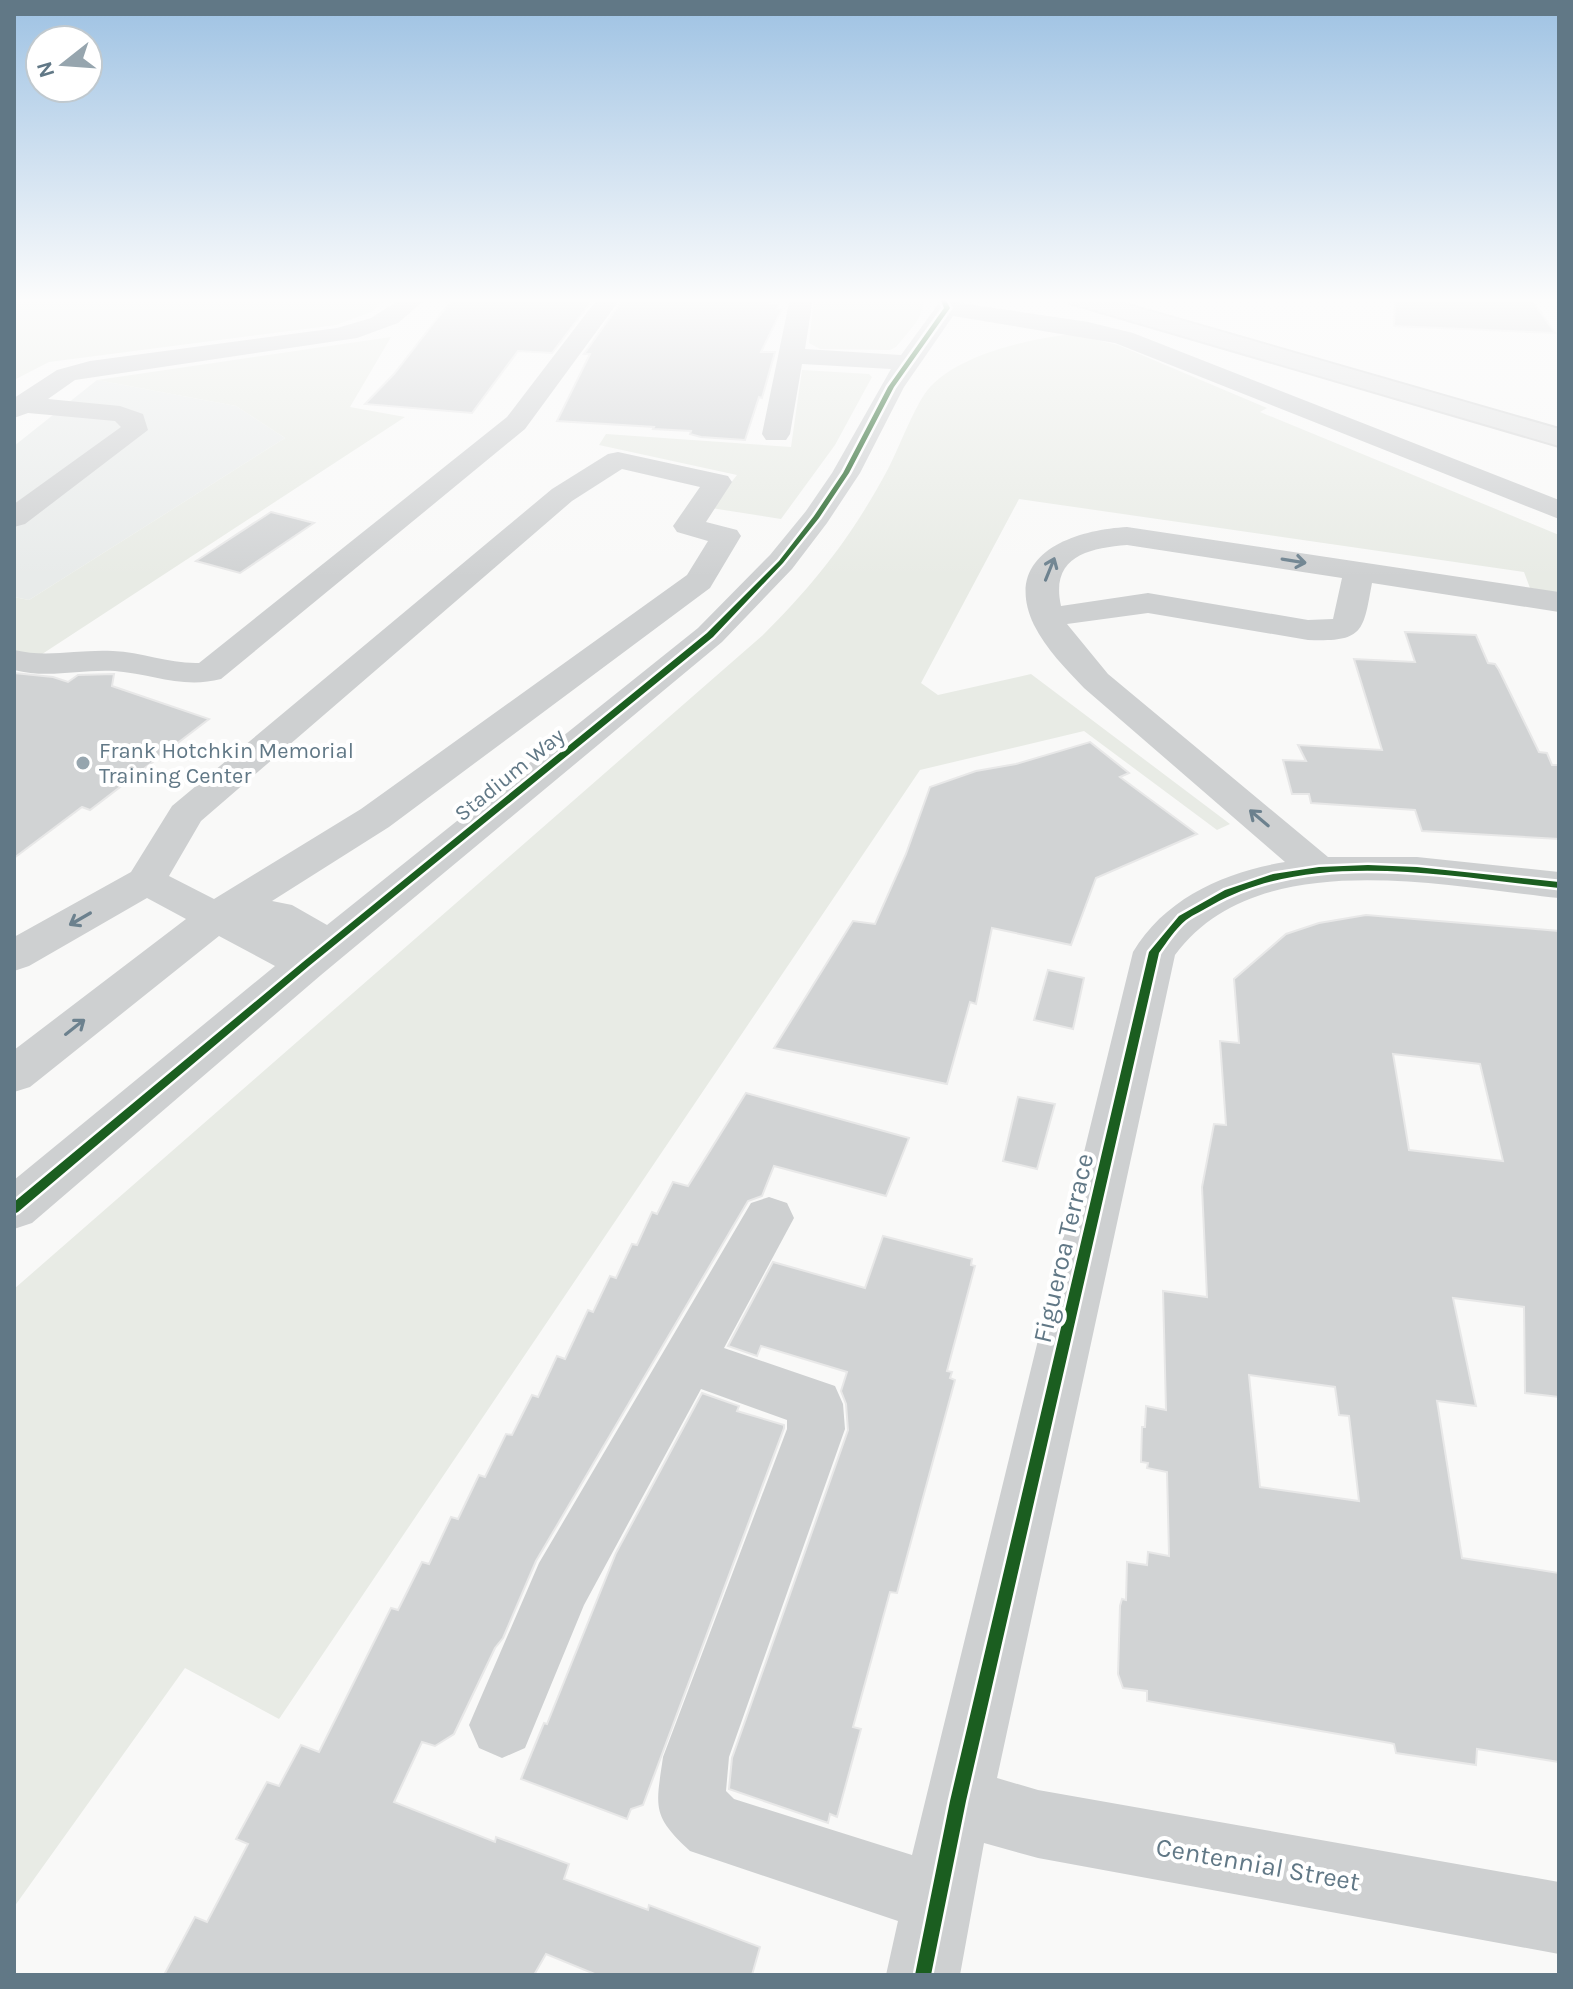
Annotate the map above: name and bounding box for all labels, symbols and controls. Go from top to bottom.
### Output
north arrow [24,24,104,104]
text: N [31,58,61,81]
one-way arrow [1281,554,1306,569]
one-way arrow [1044,558,1058,582]
street label: Stadium Way [449,723,570,827]
place label: Frank Hotchkin Memorial Training Center [99,738,354,789]
marker: Frank Hotchkin Memorial Training Center [74,754,92,772]
one-way arrow [1249,809,1270,827]
one-way arrow [69,911,92,927]
one-way arrow [64,1018,85,1036]
street label: Figueroa Terrace [1027,1150,1100,1346]
street label: Centennial Street [1154,1831,1362,1898]

